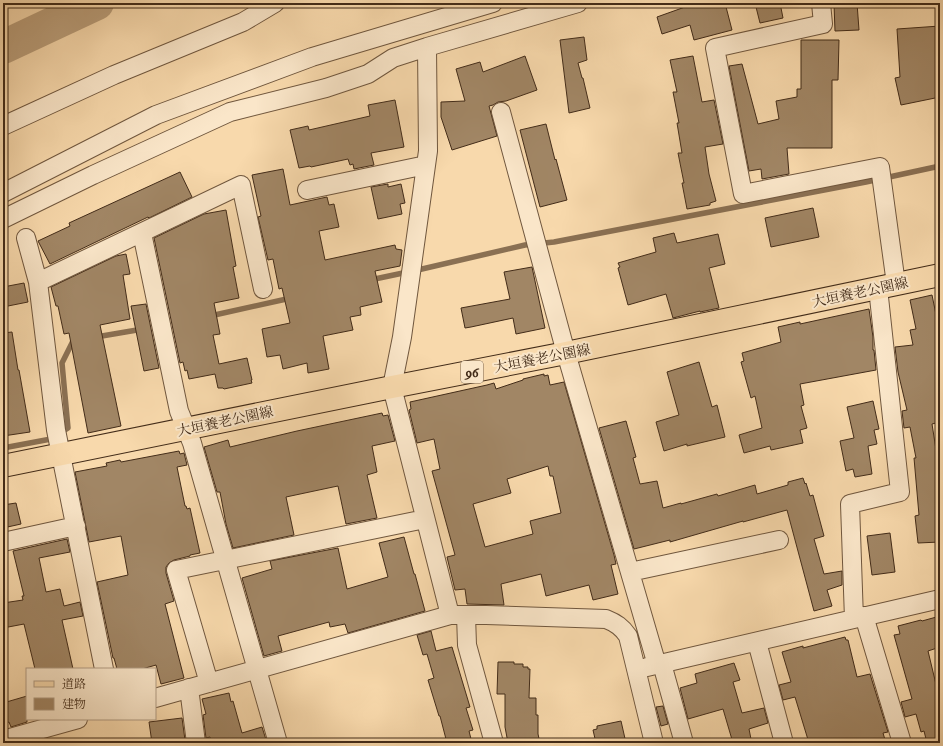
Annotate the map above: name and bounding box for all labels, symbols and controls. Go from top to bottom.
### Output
street label: 大垣養老公園線 [810,274,910,311]
street label: 大垣養老公園線 [492,341,592,376]
road number: 96 [461,361,483,383]
street label: 大垣養老公園線 [175,403,275,440]
legend [26,668,156,720]
text: 道路 [62,677,86,692]
text: 建物 [62,697,86,712]

